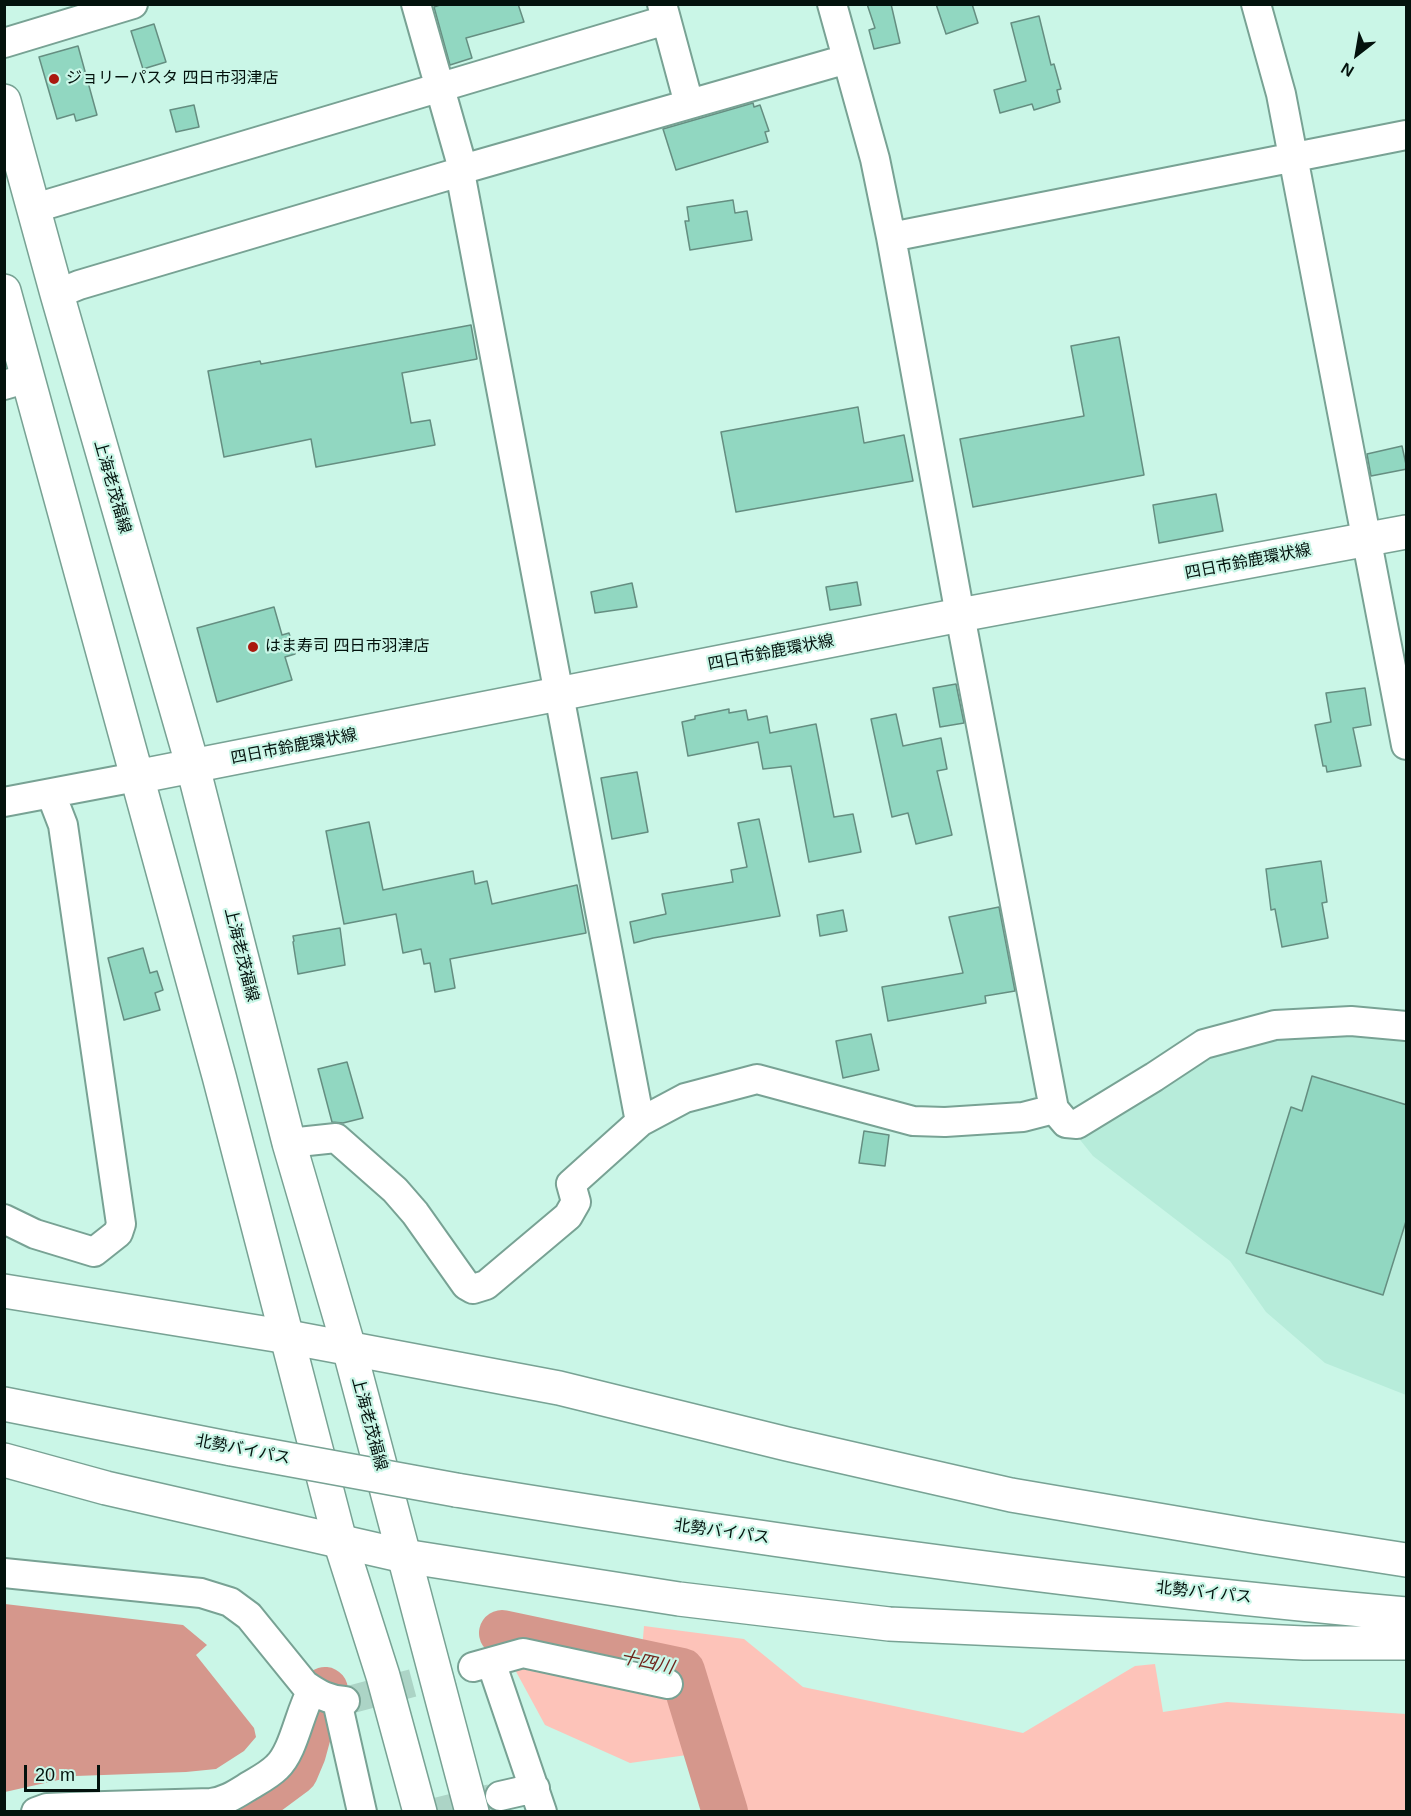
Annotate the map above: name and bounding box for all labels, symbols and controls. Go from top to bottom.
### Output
north arrow [1327,24,1387,84]
text: N [1338,60,1357,80]
place label: ジョリーパスタ 四日市羽津店 [66,69,278,89]
marker: ジョリーパスタ 四日市羽津店 [47,72,61,86]
street label: 上海老茂福線 [90,438,134,536]
street label: 四日市鈴鹿環状線 [1183,540,1313,584]
street label: 四日市鈴鹿環状線 [706,631,836,675]
place label: はま寿司 四日市羽津店 [265,637,429,657]
marker: はま寿司 四日市羽津店 [246,640,260,654]
street label: 四日市鈴鹿環状線 [229,725,359,769]
street label: 上海老茂福線 [220,906,262,1004]
street label: 上海老茂福線 [347,1375,391,1473]
street label: 北勢バイパス [194,1431,292,1469]
street label: 北勢バイパス [673,1516,771,1548]
street label: 北勢バイパス [1155,1578,1253,1608]
water label: 十四川 [618,1647,676,1679]
scale bar [27,1753,104,1791]
text: 20 m [35,1765,75,1785]

